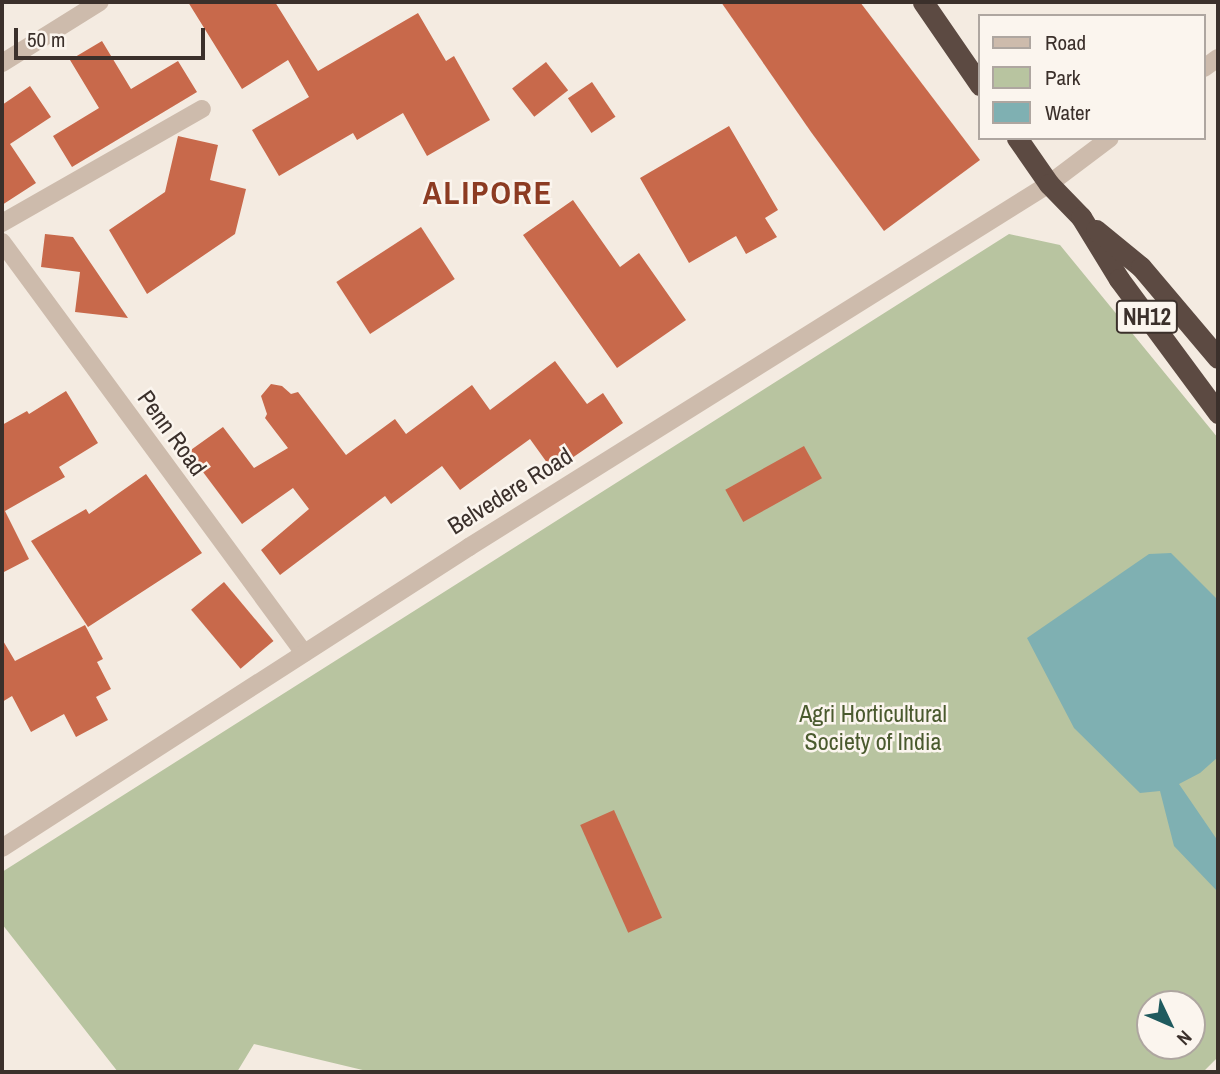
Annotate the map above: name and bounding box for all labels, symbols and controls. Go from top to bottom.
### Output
scale bar [18,14,208,58]
legend [978,14,1206,140]
text: 50 m [27,25,65,54]
text: Road [1045,28,1086,57]
text: Park [1045,63,1080,92]
text: Water [1045,98,1090,127]
district label: ALIPORE [424,174,552,212]
road number: NH12 [1116,298,1178,336]
street label: Penn Road [131,385,213,481]
street label: Belvedere Road [443,441,577,541]
park label: Agri Horticultural Society of India [799,700,947,756]
north arrow [1136,990,1206,1060]
text: N [1171,1025,1198,1051]

